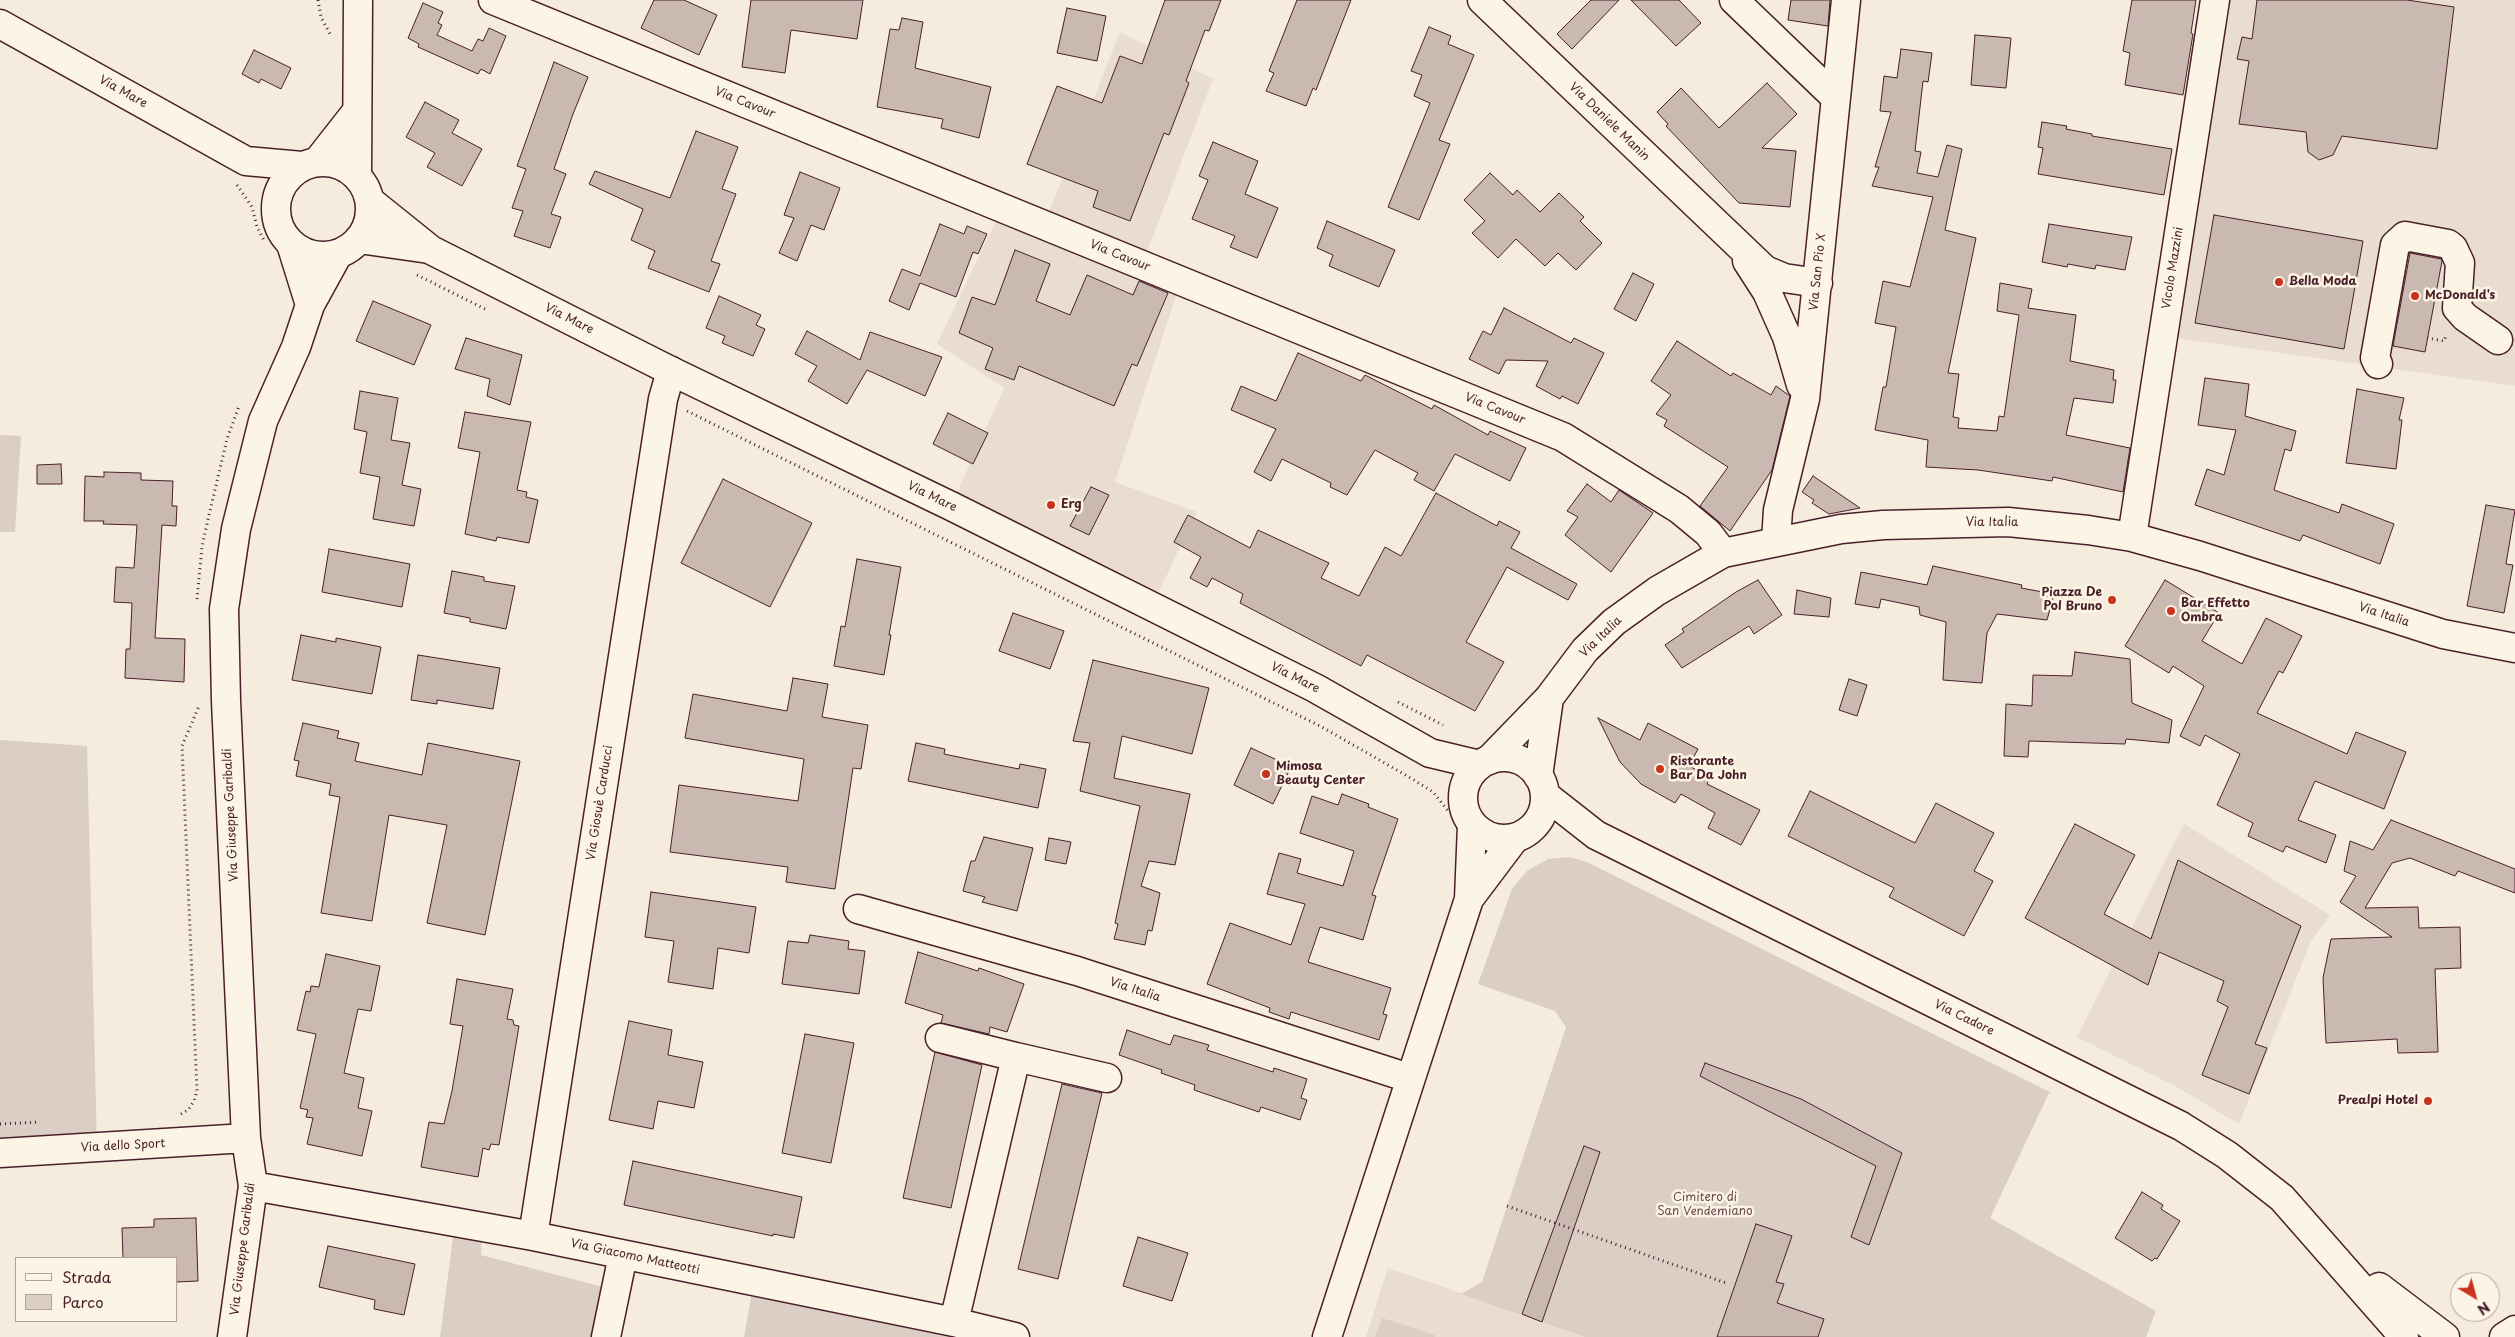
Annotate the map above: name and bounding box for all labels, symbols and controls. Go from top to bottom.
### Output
street label: Via Mare [96,73,150,111]
street label: Via Daniele Manin [1566,80,1652,164]
street label: Via Cavour [713,84,777,122]
street label: Vicolo Mazzini [2159,226,2187,310]
street label: Via San Pio X [1807,233,1829,311]
street label: Via Cavour [1088,237,1152,275]
place label: Bella Moda [2289,275,2357,289]
marker: Bella Moda [2273,276,2285,288]
place label: McDonald's [2425,289,2495,303]
marker: McDonald's [2409,290,2421,302]
street label: Via Mare [542,301,596,337]
street label: Via Cavour [1463,390,1527,428]
street label: Via Mare [905,479,959,515]
place label: Erg [1061,498,1082,512]
marker: Erg [1045,499,1057,511]
street label: Via Italia [1966,516,2018,530]
place label: Piazza De Pol Bruno [2042,586,2102,614]
marker: Piazza De Pol Bruno [2106,594,2118,606]
place label: Bar Effetto Ombra [2181,597,2250,625]
street label: Via Italia [2357,600,2411,630]
marker: Bar Effetto Ombra [2165,605,2177,617]
street label: Via Italia [1577,614,1625,660]
street label: Via Mare [1268,660,1322,696]
street label: Via Giosuè Carducci [584,744,616,862]
street label: Via Giuseppe Garibaldi [220,748,242,882]
place label: Ristorante Bar Da John [1670,755,1747,783]
place label: Mimosa Beauty Center [1276,760,1365,788]
marker: Ristorante Bar Da John [1654,763,1666,775]
marker: Mimosa Beauty Center [1260,768,1272,780]
street label: Via Italia [1108,975,1162,1005]
street label: Via Cadore [1932,997,1996,1039]
place label: Prealpi Hotel [2338,1094,2418,1108]
marker: Prealpi Hotel [2422,1095,2434,1107]
street label: Via dello Sport [80,1137,166,1155]
street label: Via Giuseppe Garibaldi [228,1182,258,1316]
park label: Cimitero di San Vendemiano [1657,1191,1753,1219]
street label: Via Giacomo Matteotti [569,1236,701,1278]
legend [15,1257,178,1322]
text: Strada [62,1265,111,1288]
north arrow [2450,1272,2500,1322]
text: Parco [62,1290,104,1313]
text: N [2473,1297,2494,1320]

